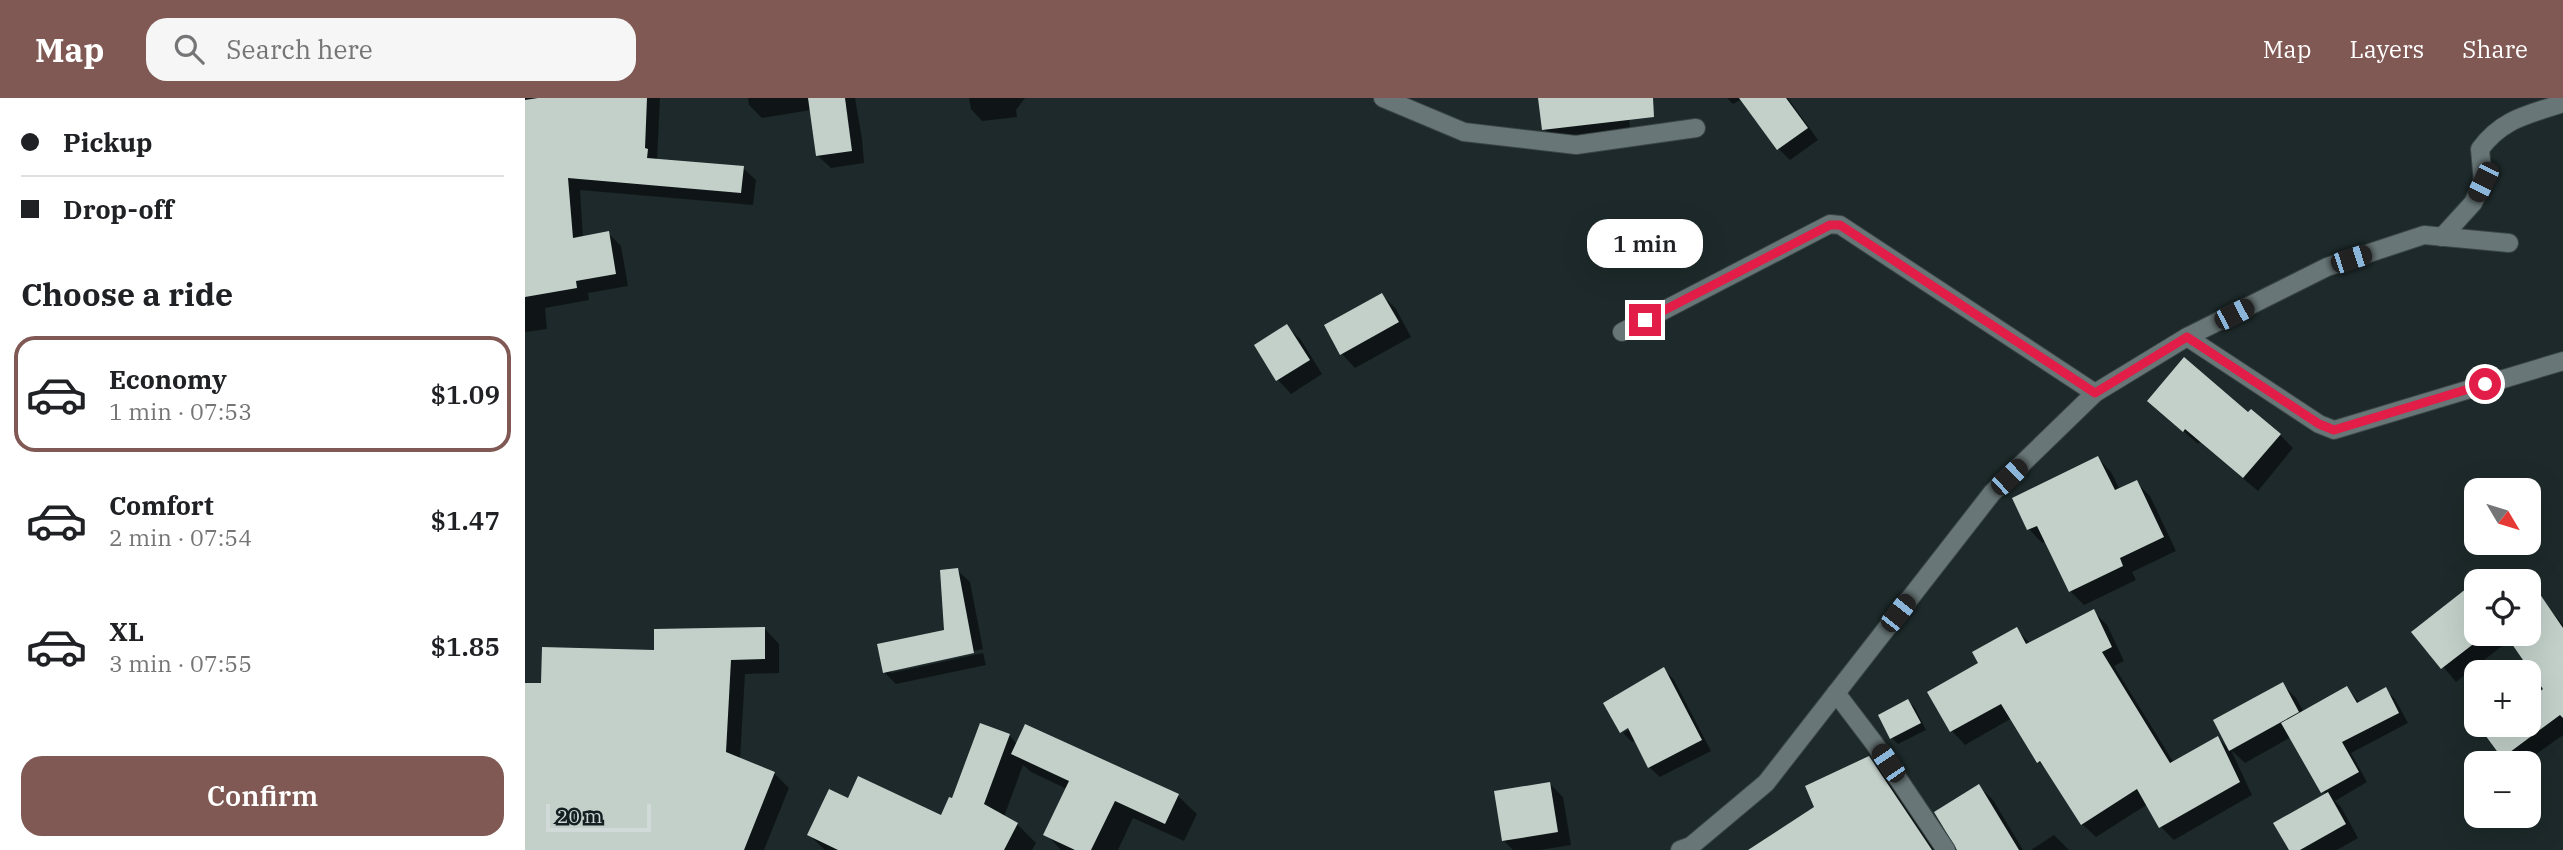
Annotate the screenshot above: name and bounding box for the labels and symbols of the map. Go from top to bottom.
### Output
car [2465,159,2502,205]
callout: 1 min [1587,218,1703,268]
car [2328,243,2375,275]
car [2211,295,2258,333]
route end [1629,304,1661,336]
route start [2469,368,2501,400]
car [1987,455,2032,499]
north arrow [2464,478,2541,555]
car [1877,590,1920,636]
car [1868,740,1909,786]
scale bar [546,801,651,833]

